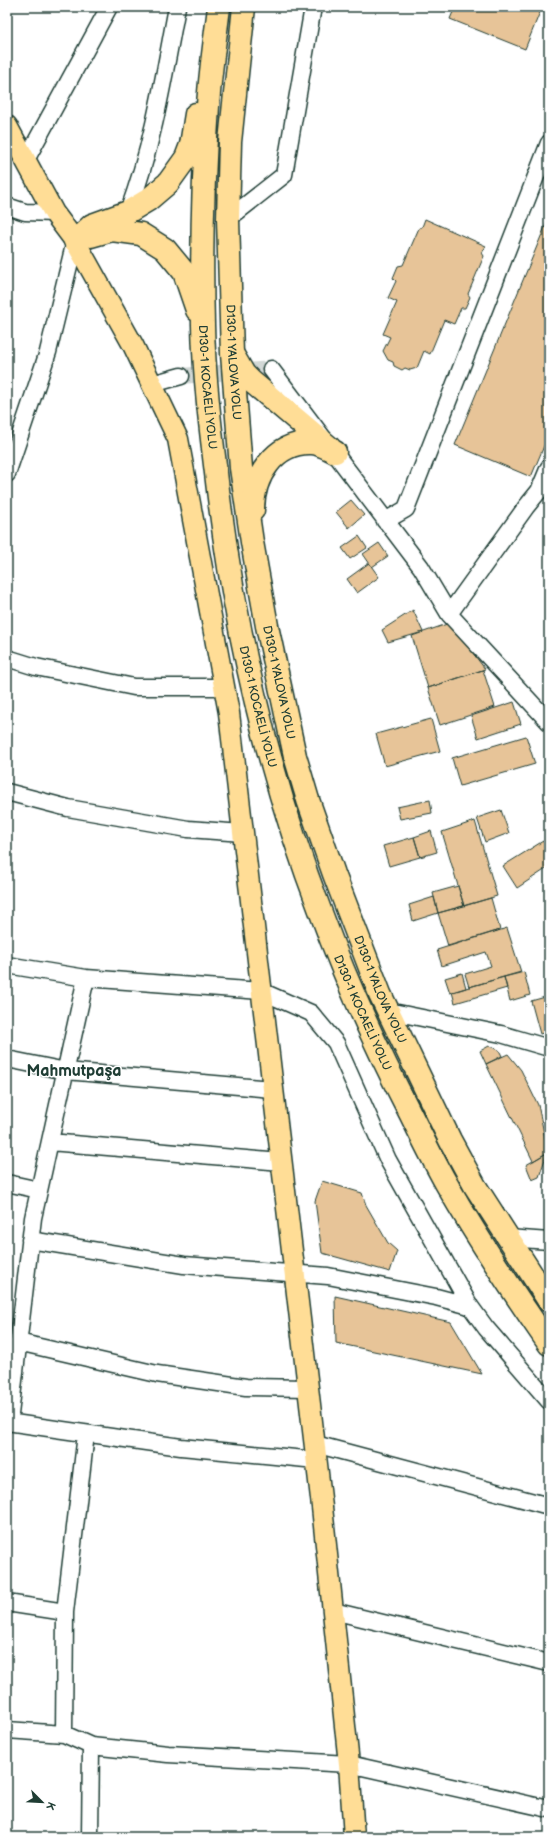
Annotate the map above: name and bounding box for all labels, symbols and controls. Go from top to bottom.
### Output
street label: D130-1 YALOVA YOLU [223,304,244,421]
street label: D130-1 KOCAELİ YOLU [195,325,220,450]
street label: D130-1 YALOVA YOLU [259,624,298,741]
street label: D130-1 KOCAELİ YOLU [236,645,280,769]
street label: D130-1 YALOVA YOLU [350,934,410,1046]
street label: D130-1 KOCAELİ YOLU [330,953,395,1073]
district label: Mahmutpaşa [26,1062,122,1081]
north arrow [22,1782,62,1822]
text: K [43,1800,58,1812]

